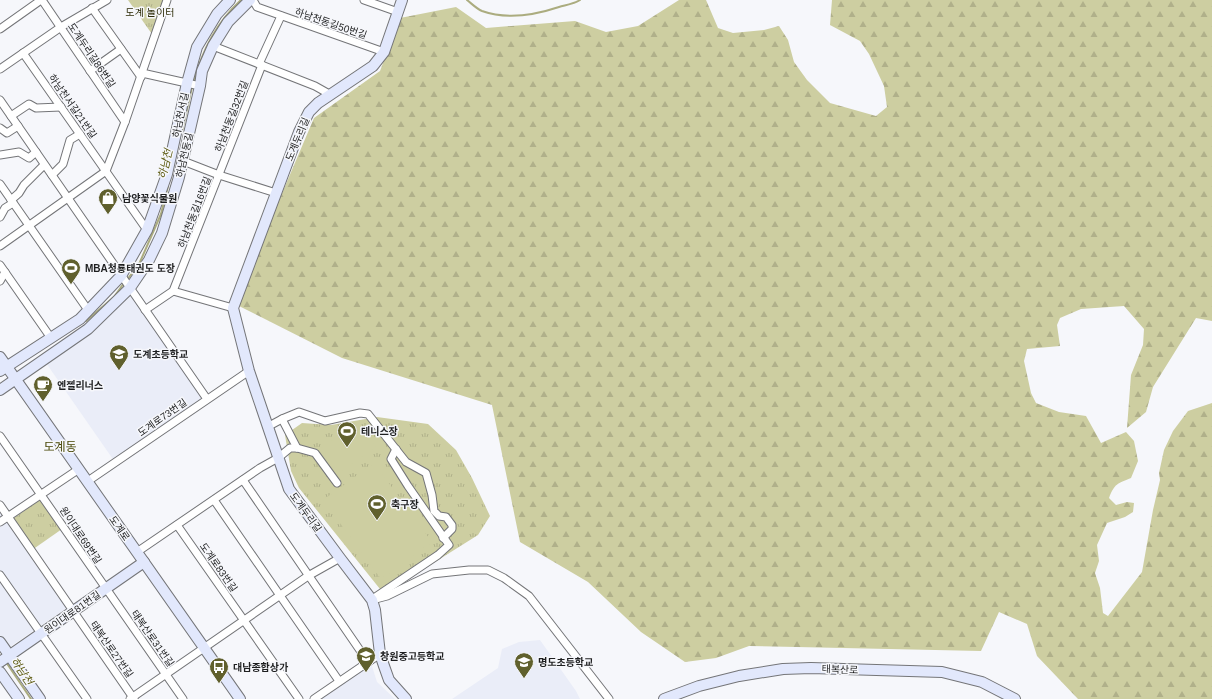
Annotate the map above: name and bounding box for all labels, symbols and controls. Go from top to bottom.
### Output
street label: 하남천동길50번길 [293,6,368,41]
park label: 도계 놀이터 [126,7,174,18]
street label: 도계두리길86번길 [66,21,117,90]
street label: 하남천서길21번길 [46,72,99,140]
street label: 하남천동길32번길 [213,79,250,153]
street label: 하남천서길 [170,91,191,139]
street label: 도계두리길 [283,116,312,163]
street label: 하남천동길 [174,131,195,179]
water label: 하남천 [156,146,175,180]
street label: 하남천동길16번길 [176,175,213,249]
shop icon: 남양꽃식물원 [97,187,119,215]
place label: 남양꽃식물원 [122,193,177,204]
sports icon: MBA청룡태권도 도장 [60,257,82,285]
place label: MBA청룡태권도 도장 [85,263,175,274]
school or university icon: 도계초등학교 [108,343,130,371]
place label: 도계초등학교 [133,348,188,360]
cafe icon: 엔젤리너스 [32,374,54,402]
place label: 엔젤리너스 [57,380,103,391]
street label: 도계로73번길 [136,397,189,438]
sports icon: 테니스장 [336,420,358,448]
place label: 테니스장 [361,426,398,437]
district label: 도계동 [43,440,77,454]
street label: 도계두리길 [288,490,324,534]
sports icon: 축구장 [366,493,388,521]
place label: 축구장 [391,499,419,510]
street label: 원이대로69번길 [57,505,104,566]
street label: 도계로 [107,514,132,543]
street label: 도계로83번길 [198,541,239,594]
street label: 원이대로81번길 [42,589,103,636]
street label: 태복산로31번길 [129,608,176,669]
street label: 태복산로27번길 [88,619,135,680]
school or university icon: 창원중고등학교 [355,645,377,673]
place label: 창원중고등학교 [380,650,444,662]
school or university icon: 명도초등학교 [513,651,535,679]
water label: 하남천 [9,655,37,688]
bus stop icon: 대남종합상가 [208,656,230,684]
place label: 명도초등학교 [538,656,593,668]
place label: 대남종합상가 [233,661,289,673]
street label: 태복산로 [821,663,859,676]

